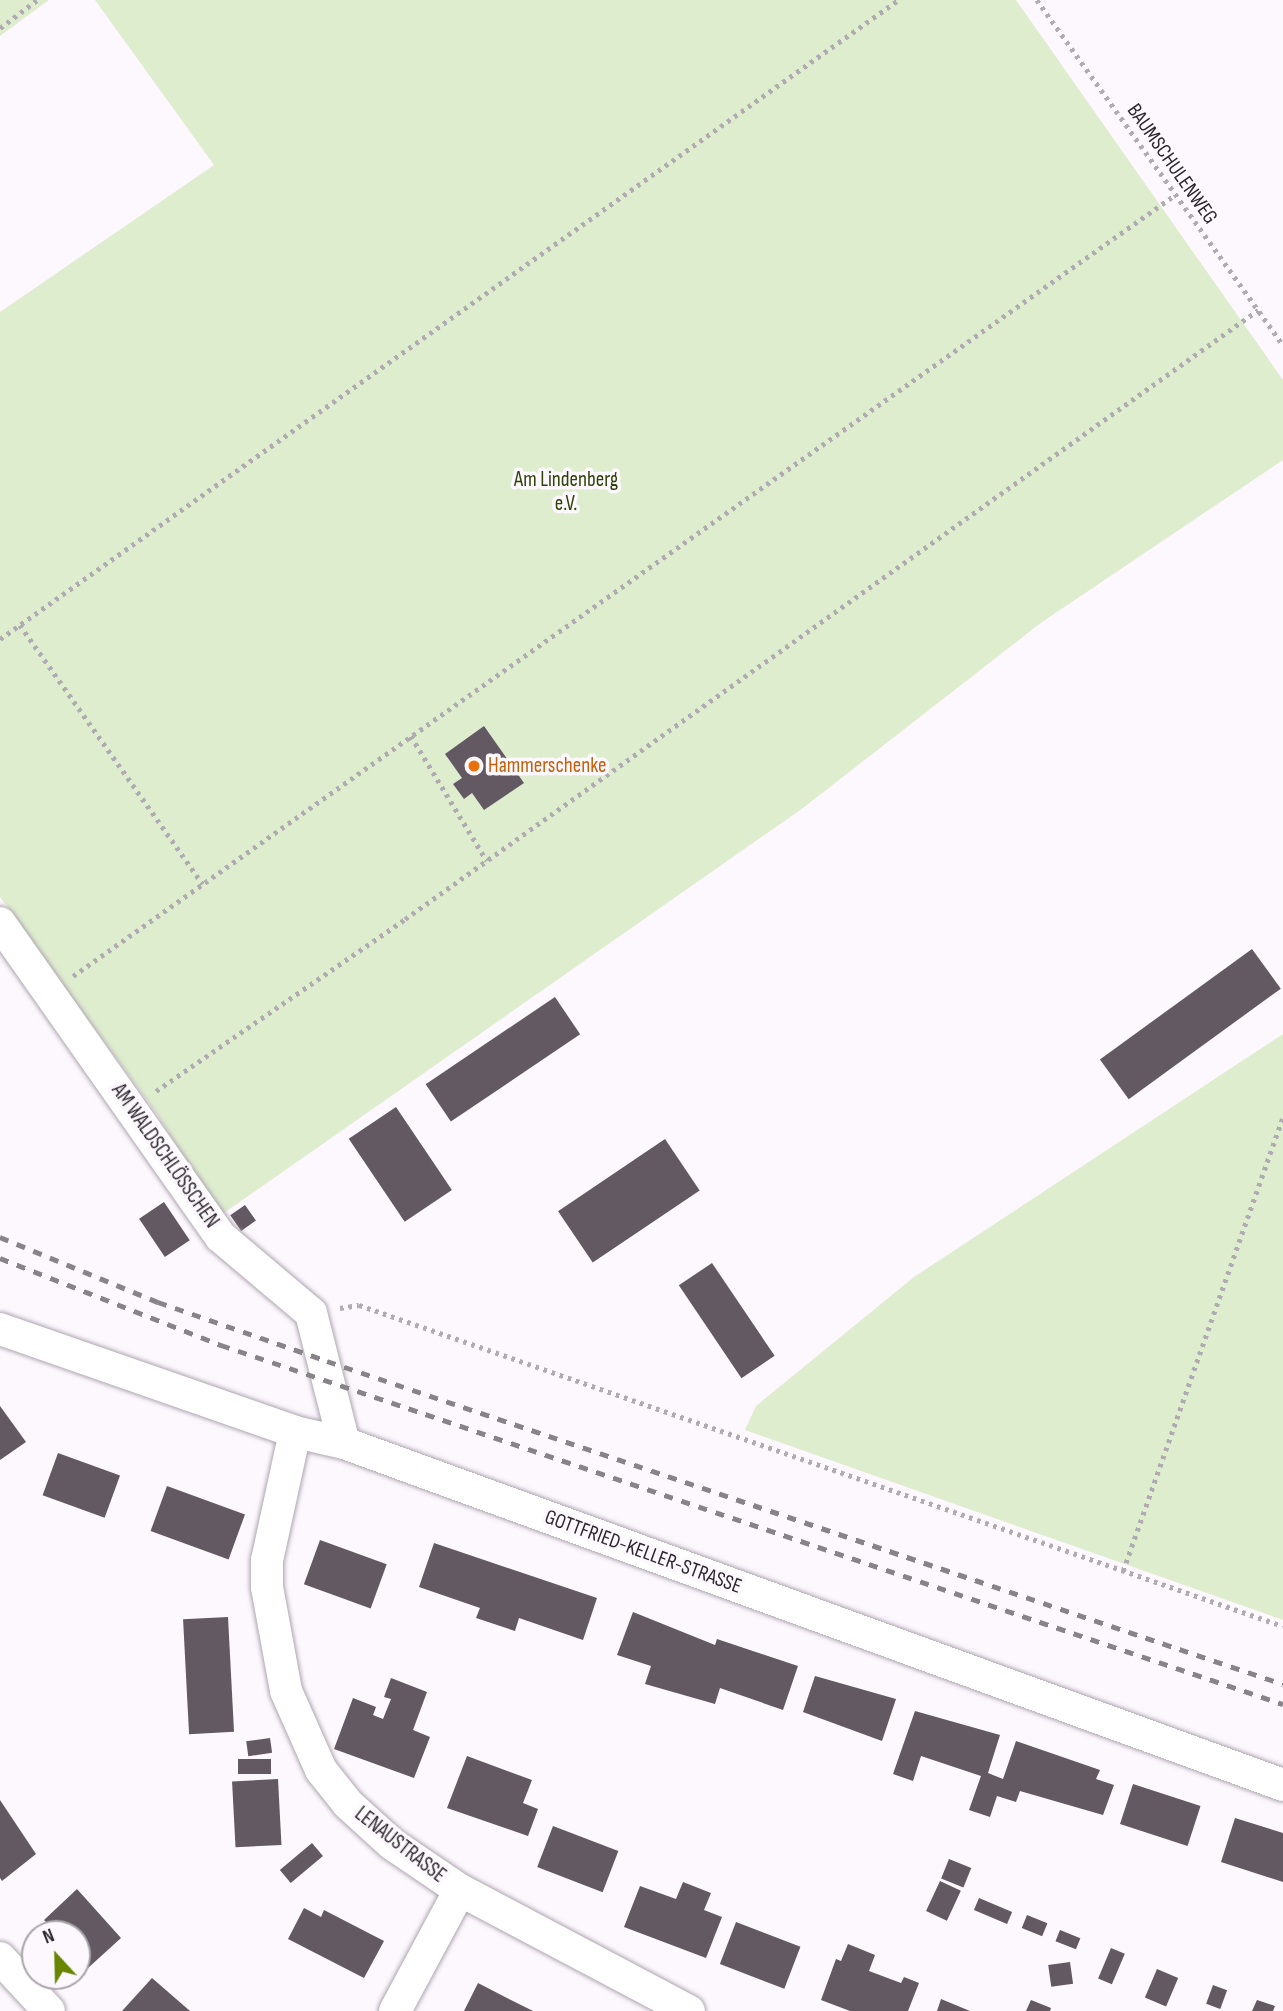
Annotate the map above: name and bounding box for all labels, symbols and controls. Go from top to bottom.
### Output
street label: BAUMSCHULENWEG [1121,99,1223,229]
park label: Am Lindenberg e.V. [514,467,618,517]
place label: Hammerschenke [488,753,606,779]
marker: Hammerschenke [466,758,482,774]
street label: AM WALDSCHLÖSSCHEN [106,1079,224,1233]
street label: GOTTFRIED-KELLER-STRASSE [541,1505,745,1599]
street label: LENAUSTRASSE [349,1802,451,1888]
north arrow [21,1920,91,1990]
text: N [40,1924,58,1949]

